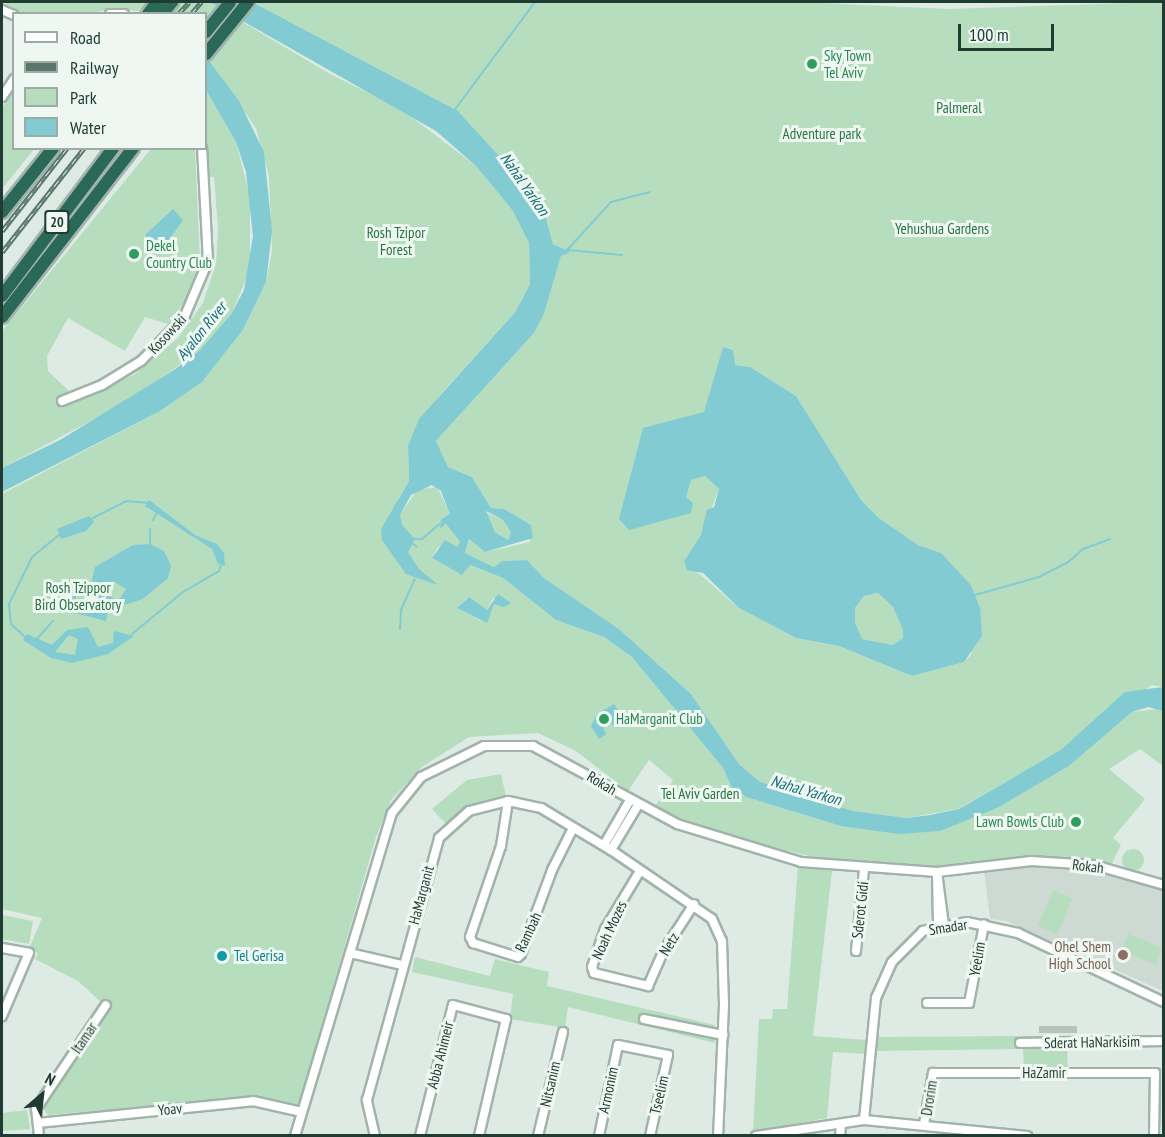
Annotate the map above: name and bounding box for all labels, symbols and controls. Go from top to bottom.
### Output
legend [12,12,207,150]
scale bar [961,12,1057,50]
text: 100 m [969,23,1009,46]
text: Road [70,26,101,49]
place label: Sky Town Tel Aviv [824,46,872,81]
text: Railway [70,56,119,79]
marker: Sky Town Tel Aviv [805,57,819,71]
text: Park [70,86,97,109]
park label: Palmeral [936,99,982,117]
text: Water [70,116,106,139]
park label: Adventure park [783,125,861,143]
water label: Nahal Yarkon [496,149,554,219]
road number: 20 [44,211,70,233]
park label: Yehushua Gardens [895,220,989,238]
park label: Rosh Tzipor Forest [367,223,425,258]
place label: Dekel Country Club [146,236,212,271]
marker: Dekel Country Club [127,247,141,261]
water label: Ayalon River [172,298,230,364]
street label: Kosowski [144,310,190,358]
park label: Rosh Tzippor Bird Observatory [35,578,121,613]
place label: HaMarganit Club [616,710,703,728]
marker: HaMarganit Club [597,712,611,726]
street label: Rokah [584,767,620,799]
water label: Nahal Yarkon [768,771,844,809]
park label: Tel Aviv Garden [660,785,740,803]
place label: Lawn Bowls Club [976,813,1064,831]
marker: Lawn Bowls Club [1069,815,1083,829]
street label: Rokah [1071,855,1105,877]
street label: HaMarganit [405,864,437,926]
street label: Sderot Gidi [848,881,872,939]
street label: Noah Mozes [588,898,630,962]
street label: Rambah [511,909,545,955]
street label: Smadar [927,915,969,939]
street label: Netz [655,929,683,959]
place label: Ohel Shem High School [1049,937,1111,972]
street label: Yeelim [965,940,989,978]
place label: Tel Gerisa [234,947,284,965]
marker: Ohel Shem High School [1116,948,1130,962]
marker: Tel Gerisa [215,949,229,963]
street label: Itamar [67,1019,101,1057]
street label: Abba Ahimeir [423,1019,457,1091]
street label: Sderat HaNarkisim [1044,1032,1140,1052]
street label: Nitsanim [536,1060,564,1108]
street label: HaZamir [1022,1064,1066,1082]
north arrow [12,1065,72,1125]
street label: Armonim [594,1065,622,1115]
text: N [42,1068,59,1090]
street label: Tseelim [646,1074,672,1116]
street label: Drorim [917,1079,941,1117]
street label: Yoav [157,1099,183,1119]

